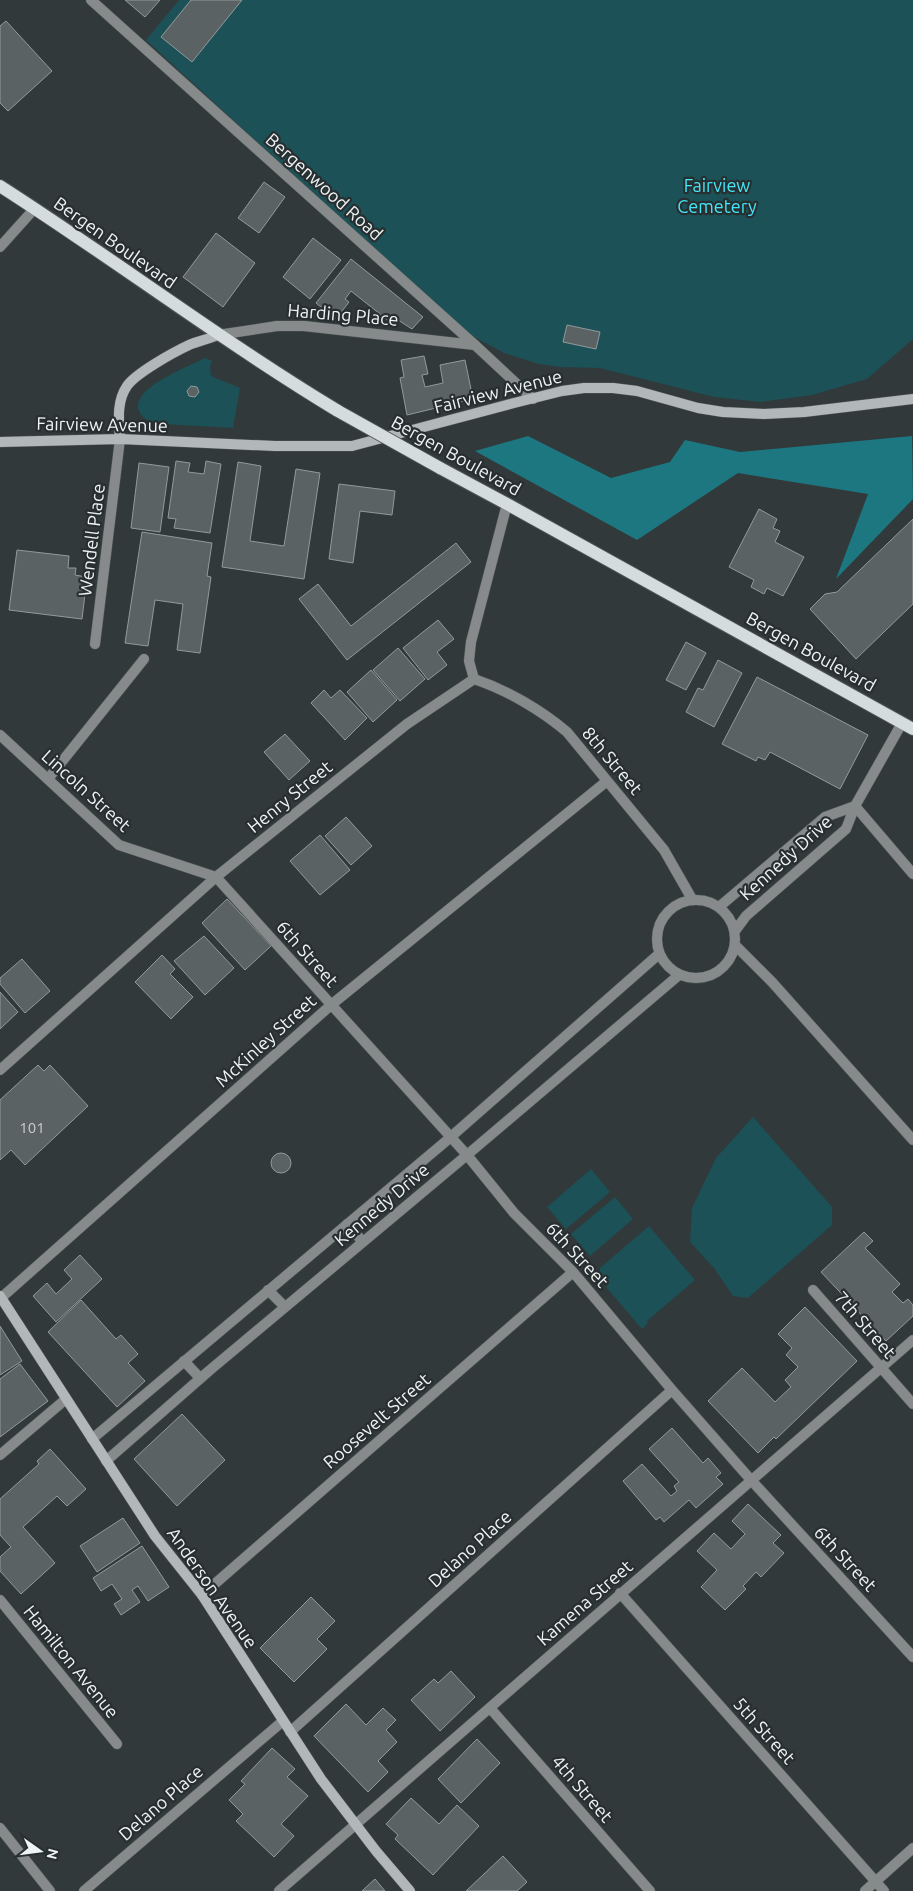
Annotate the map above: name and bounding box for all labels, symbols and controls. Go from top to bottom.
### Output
street label: Bergenwood Road [262,129,387,244]
park label: Fairview Cemetery [677,175,757,216]
street label: Bergen Boulevard [50,192,181,292]
street label: Harding Place [287,299,399,329]
street label: Fairview Avenue [432,365,564,417]
street label: Bergen Boulevard [388,411,525,499]
street label: Fairview Avenue [36,413,168,435]
street label: Wendell Place [74,482,108,597]
street label: Bergen Boulevard [743,607,880,695]
street label: 8th Street [579,723,647,798]
street label: Lincoln Street [38,745,135,835]
street label: Henry Street [243,756,336,836]
street label: Kennedy Drive [735,811,836,904]
street label: 6th Street [273,916,343,990]
street label: McKinley Street [211,990,319,1090]
house number: 101 [19,1119,45,1136]
street label: Kennedy Drive [330,1159,433,1250]
street label: 6th Street [542,1218,613,1291]
street label: 7th Street [831,1287,900,1362]
street label: Roosevelt Street [319,1368,434,1472]
street label: Delano Place [424,1506,515,1591]
street label: 6th Street [810,1522,881,1595]
street label: Anderson Avenue [164,1523,262,1652]
street label: Kamena Street [533,1555,636,1649]
street label: Hamilton Avenue [20,1601,123,1722]
street label: 5th Street [730,1693,800,1767]
street label: 4th Street [548,1751,617,1826]
street label: Delano Place [114,1760,206,1844]
north arrow [15,1826,65,1876]
text: N [44,1847,62,1861]

